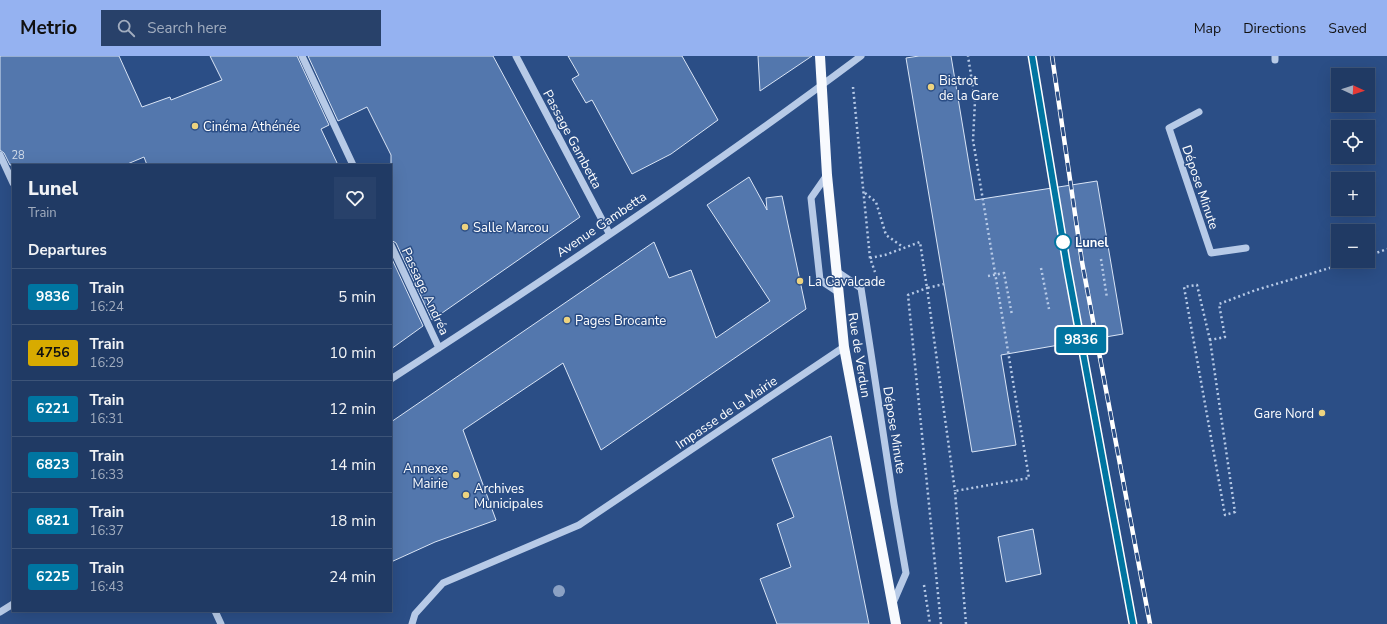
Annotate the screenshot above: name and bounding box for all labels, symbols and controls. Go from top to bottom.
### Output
search box [101,10,381,46]
text: Metrio [20,15,77,41]
icon: search [115,17,137,39]
text: Search here [147,18,227,38]
text: Map [1194,19,1221,38]
text: Directions [1243,19,1306,38]
text: Saved [1328,19,1367,38]
north arrow [1331,68,1375,112]
map controls [1331,68,1375,268]
place label: Bistrot de la Gare [939,72,999,105]
marker: Bistrot de la Gare [926,82,936,92]
street label: Passage Gambetta [538,87,606,192]
place label: Cinéma Athénée [203,118,300,136]
button: locate [1331,120,1375,164]
marker: Cinéma Athénée [190,121,200,131]
street label: Dépose Minute [1177,143,1223,232]
house number: 28 [11,148,25,163]
button: + [1331,172,1375,216]
text: Lunel [28,176,78,202]
button: heart [334,177,376,219]
street label: Avenue Gambetta [553,188,650,262]
text: Train [28,204,57,222]
place label: Salle Marcou [473,219,549,237]
marker: Salle Marcou [460,222,470,232]
button: − [1331,224,1375,268]
marker: Lunel [1054,233,1072,251]
place label: Lunel [1075,234,1109,252]
text: Departures [28,240,107,260]
street label: Passage Andréa [397,245,453,338]
place label: La Cavalcade [808,273,885,291]
marker: La Cavalcade [795,276,805,286]
text: Train [90,278,124,298]
text: 9836 [36,287,70,306]
text: 5 min [338,287,376,307]
text: 16:24 [90,298,124,316]
street label: Rue de Verdun [843,311,875,399]
place label: Pages Brocante [575,312,666,330]
marker: Pages Brocante [562,315,572,325]
line badge: 9836 [1053,327,1109,353]
text: 9836 [1064,330,1098,349]
text: Train [90,334,124,354]
text: 4756 [36,343,70,362]
text: 10 min [329,343,376,363]
text: 16:29 [90,354,124,372]
street label: Impasse de la Mairie [672,372,781,454]
street label: Dépose Minute [878,385,910,475]
text: Train [90,390,124,410]
text: 6221 [36,399,70,418]
text: 12 min [329,399,376,419]
place label: Gare Nord [1254,405,1314,423]
marker: Gare Nord [1317,408,1327,418]
text: 16:31 [90,410,124,428]
text: Train [90,446,124,466]
text: 6823 [36,455,70,474]
text: 14 min [329,455,376,475]
place label: Annexe Mairie [403,460,448,493]
text: 16:33 [90,466,124,484]
marker: Annexe Mairie [451,470,461,480]
place label: Archives Municipales [474,480,543,513]
marker: Archives Municipales [461,490,471,500]
text: Train [90,502,124,522]
text: 6821 [36,511,70,530]
text: 18 min [329,511,376,531]
text: 16:37 [90,522,124,540]
text: Train [90,558,124,578]
text: 6225 [36,567,70,586]
text: 24 min [329,567,376,587]
text: 16:43 [90,578,124,596]

